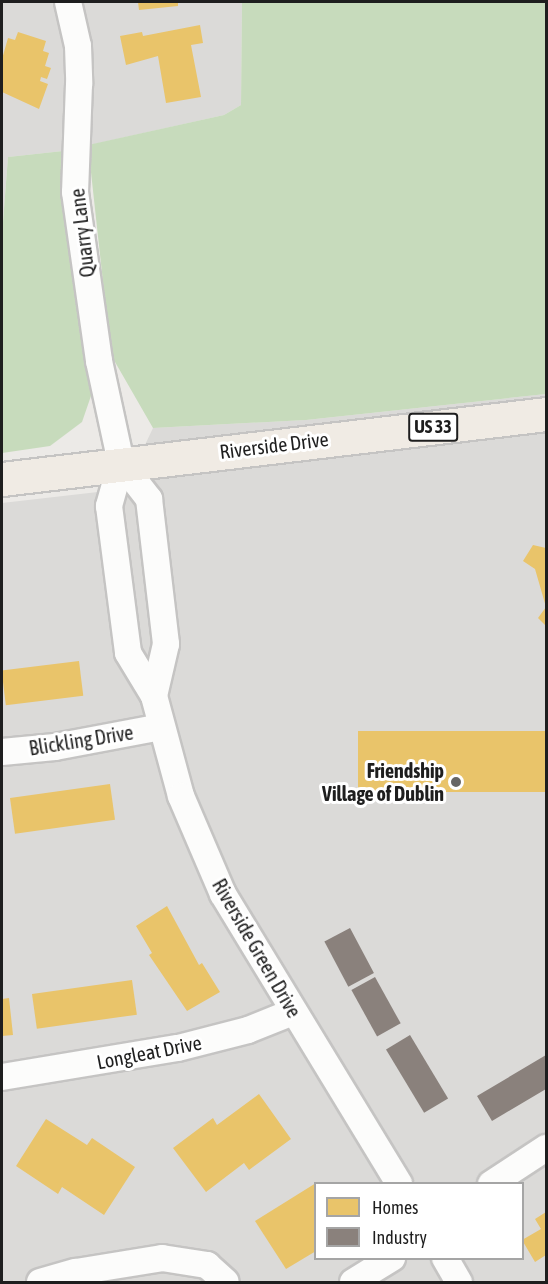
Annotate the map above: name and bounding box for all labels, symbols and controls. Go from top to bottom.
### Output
street label: Quarry Lane [65,187,99,279]
road number: US 33 [408,412,458,442]
street label: Riverside Drive [218,426,330,464]
street label: Blickling Drive [27,720,135,760]
place label: Friendship Village of Dublin [322,759,444,806]
marker: Friendship Village of Dublin [449,775,463,789]
street label: Riverside Green Drive [208,874,306,1022]
street label: Longleat Drive [95,1030,203,1074]
legend [314,1182,524,1260]
text: Homes [372,1197,418,1218]
text: Industry [372,1227,427,1248]

